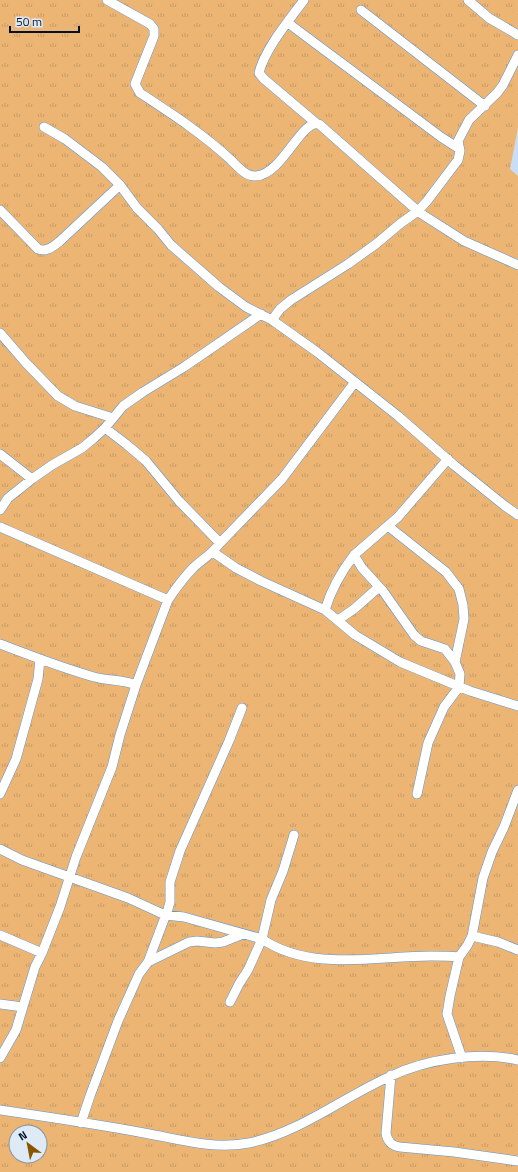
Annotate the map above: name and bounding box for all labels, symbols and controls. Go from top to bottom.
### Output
scale bar [10,8,79,34]
text: 50 m [16,12,42,31]
north arrow [8,1124,48,1164]
text: N [15,1127,30,1144]

